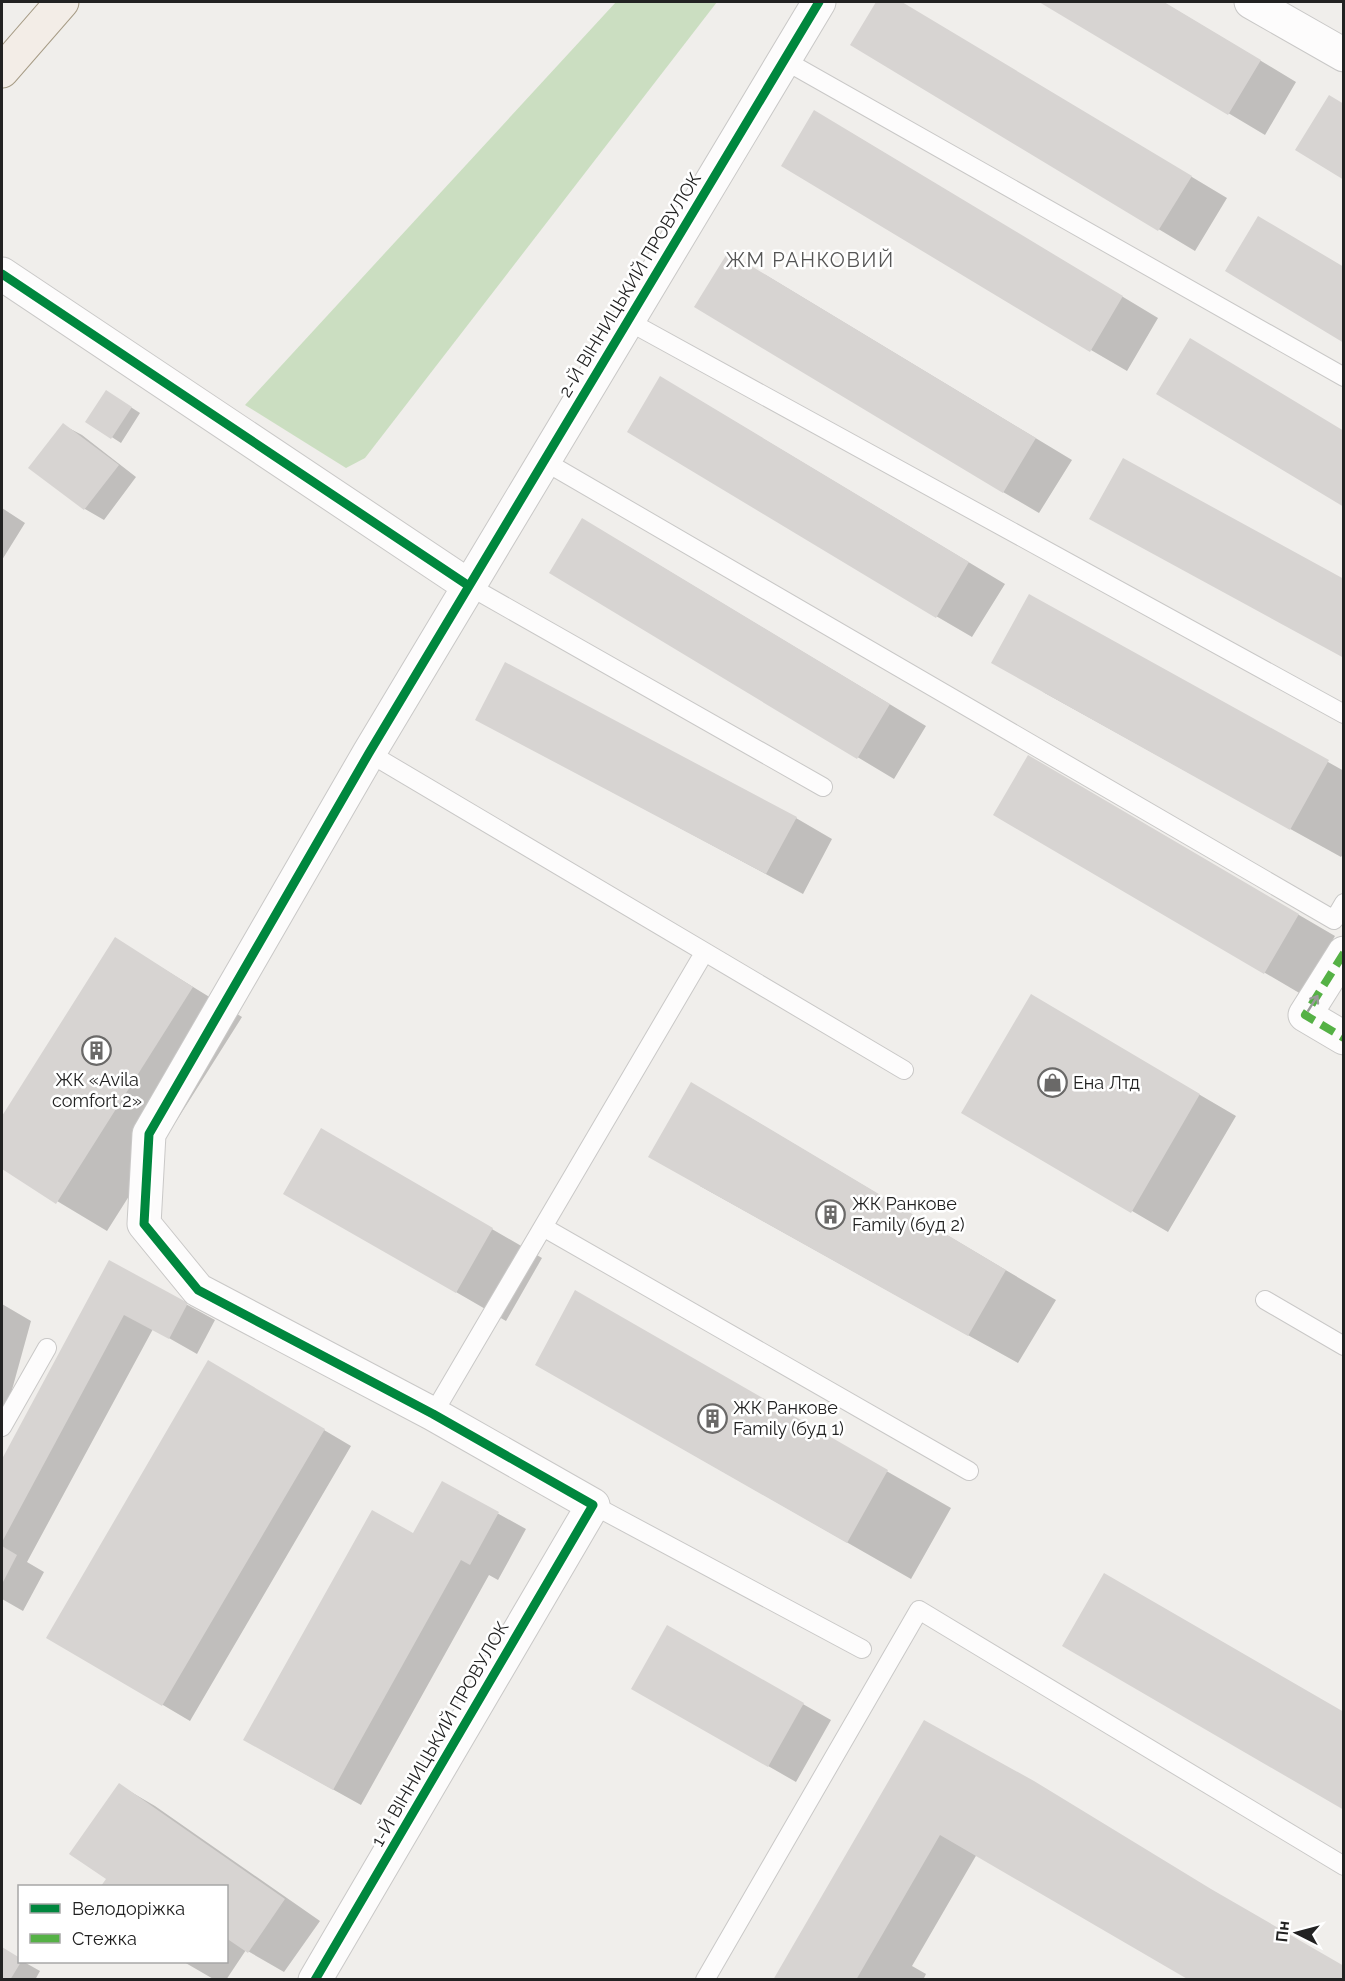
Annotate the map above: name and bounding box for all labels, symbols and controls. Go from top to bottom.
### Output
street label: 2-Й ВІННИЦЬКИЙ ПРОВУЛОК [554,169,705,401]
district label: ЖМ РАНКОВИЙ [725,248,895,272]
one-way arrow [1307,995,1319,1012]
building icon: ЖК «Avila comfort 2» [81,1035,113,1067]
shop icon: Ена Лтд [1036,1067,1068,1099]
place label: ЖК «Avila comfort 2» [52,1069,142,1111]
place label: Ена Лтд [1073,1072,1140,1093]
place label: ЖК Ранкове Family (буд 2) [852,1193,965,1235]
building icon: ЖК Ранкове Family (буд 2) [815,1198,847,1230]
place label: ЖК Ранкове Family (буд 1) [733,1397,844,1439]
building icon: ЖК Ранкове Family (буд 1) [696,1402,728,1434]
street label: 1-Й ВІННИЦЬКИЙ ПРОВУЛОК [366,1618,513,1850]
legend [18,1885,228,1963]
text: Велодоріжка [72,1898,185,1919]
north arrow [1267,1903,1327,1963]
text: Пн [1272,1920,1293,1943]
text: Стежка [72,1928,137,1949]

